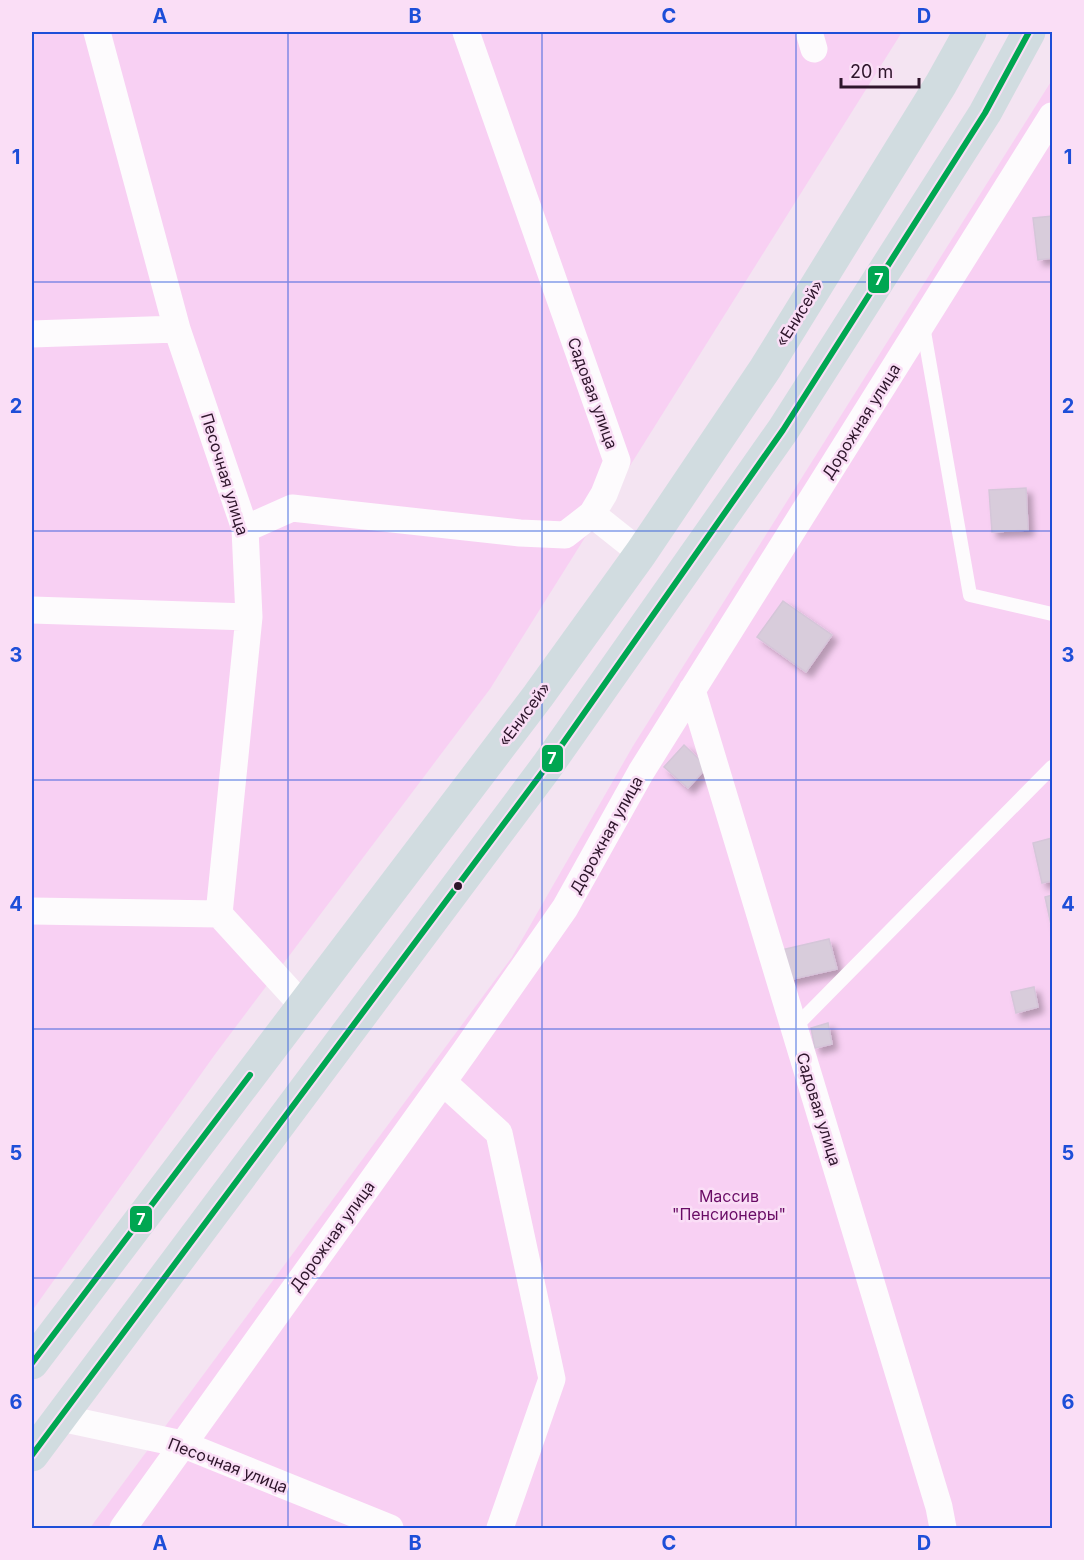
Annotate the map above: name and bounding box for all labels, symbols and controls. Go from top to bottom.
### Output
text: A [153,4,168,28]
text: B [408,4,422,28]
text: C [662,4,676,28]
text: D [917,4,931,28]
scale bar [841,51,919,89]
text: 20 m [850,61,893,82]
text: 1 [12,145,20,169]
text: 1 [1064,145,1072,169]
line badge: 7 [867,265,890,294]
text: 7 [874,269,884,289]
street label: «Енисей» [771,276,827,350]
street label: Садовая улица [564,335,622,451]
street label: Дорожная улица [818,360,904,482]
text: 2 [10,394,22,418]
text: 2 [1062,394,1074,418]
street label: Песочная улица [197,411,253,537]
text: 3 [10,643,22,667]
text: 3 [1062,643,1074,667]
street label: «Енисей» [493,678,555,750]
line badge: 7 [541,744,564,773]
text: 7 [547,748,557,768]
street label: Дорожная улица [565,772,647,898]
unlabelled marker [452,880,464,892]
text: 4 [9,892,23,916]
text: 4 [1061,892,1075,916]
street label: Садовая улица [792,1050,846,1168]
text: 5 [10,1141,22,1165]
text: 5 [1062,1141,1074,1165]
street label: Дорожная улица [285,1177,379,1295]
park label: Массив "Пенсионеры" [672,1186,786,1224]
line badge: 7 [129,1205,153,1233]
text: 7 [136,1209,146,1229]
text: 6 [10,1390,23,1414]
text: 6 [1062,1390,1075,1414]
street label: Песочная улица [165,1433,291,1497]
text: A [153,1531,168,1555]
text: B [408,1531,422,1555]
text: C [662,1531,676,1555]
text: D [917,1531,931,1555]

